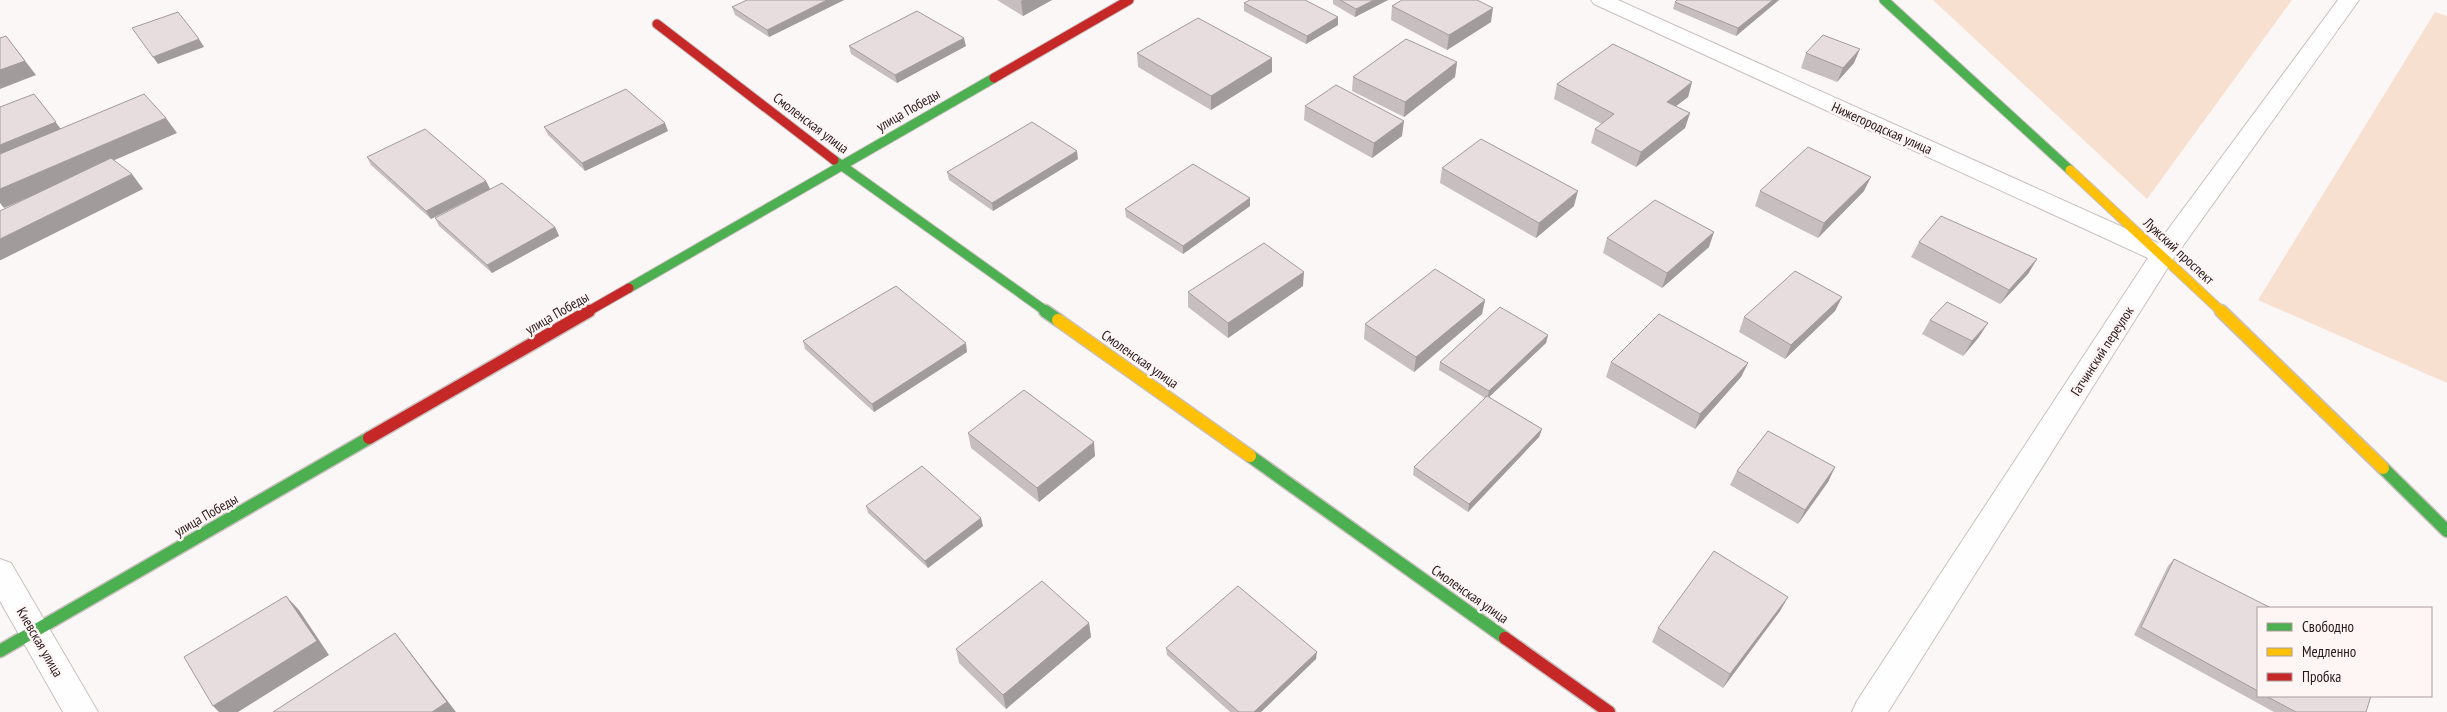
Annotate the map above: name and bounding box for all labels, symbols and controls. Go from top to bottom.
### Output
street label: улица Победы [873,85,943,135]
street label: Смоленская улица [770,89,852,157]
street label: Нижегородская улица [1829,98,1935,158]
street label: Лужский проспект [2139,213,2219,289]
street label: улица Победы [522,288,592,338]
street label: Гатчинский переулок [2066,302,2138,399]
street label: Смоленская улица [1098,326,1182,392]
street label: улица Победы [171,490,241,540]
street label: Смоленская улица [1428,561,1512,627]
street label: Киевская улица [13,604,67,680]
legend [2257,607,2432,697]
text: Свободно [2302,617,2354,636]
text: Медленно [2302,642,2356,661]
text: Пробка [2302,667,2341,686]

